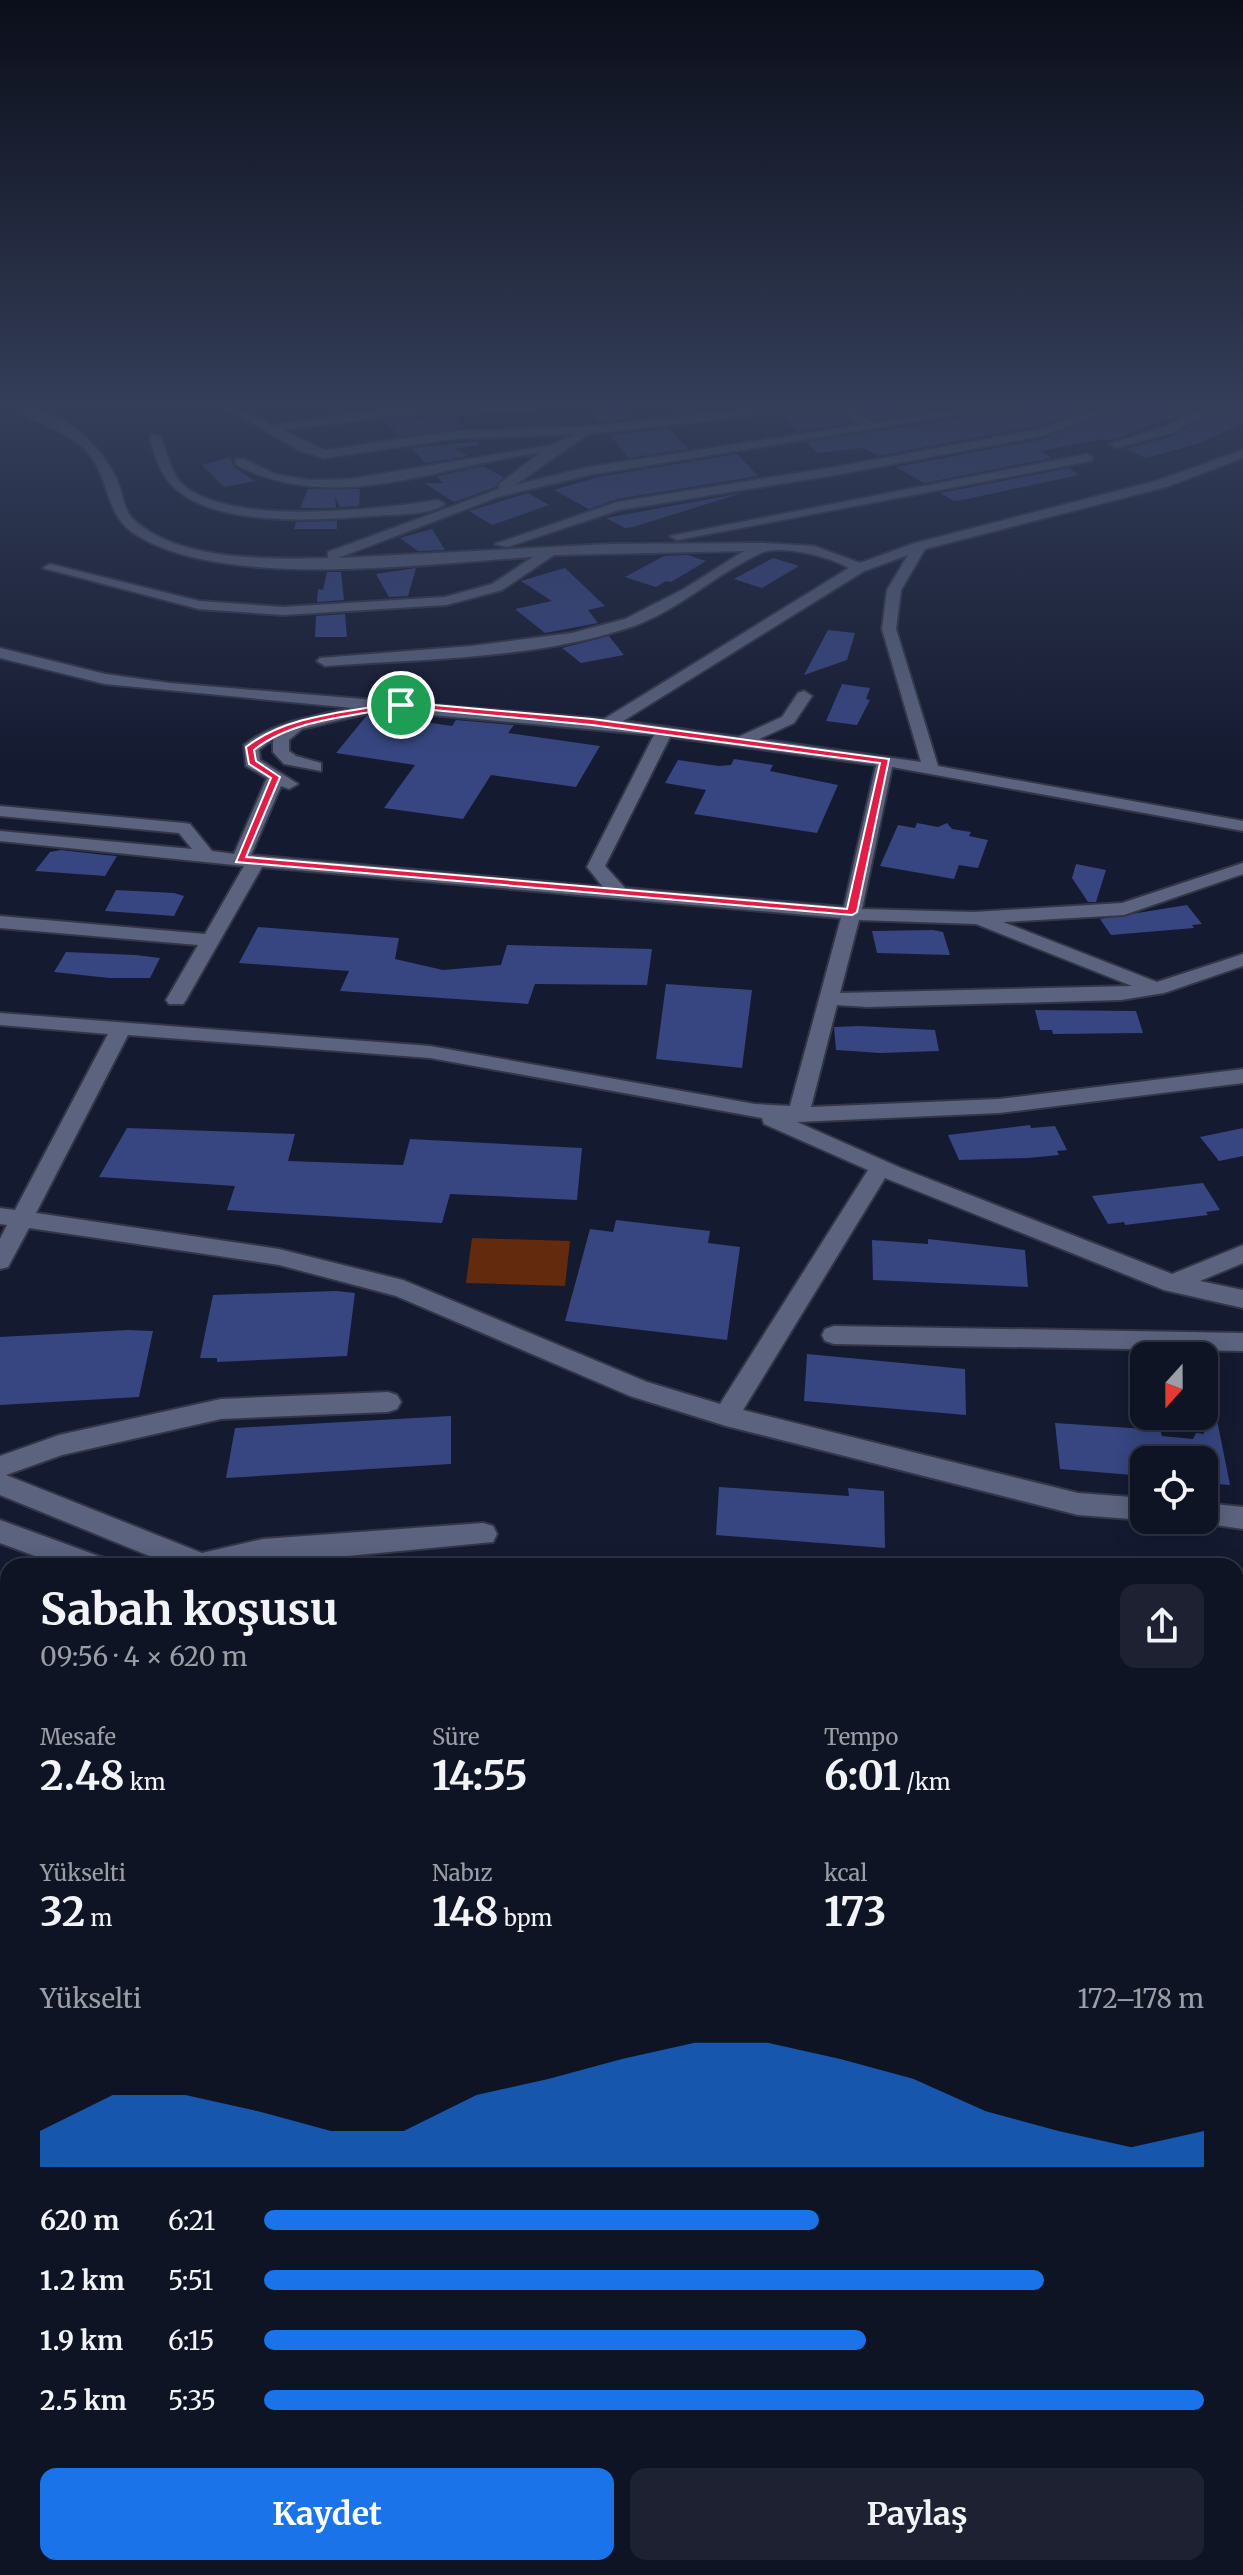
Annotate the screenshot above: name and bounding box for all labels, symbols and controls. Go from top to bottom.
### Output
pin [367,671,435,739]
icon: arrive [379,683,423,727]
north arrow [1130,1342,1218,1430]
map controls [1130,1342,1218,1534]
button: locate [1130,1446,1218,1534]
text: Sabah koşusu [40,1582,338,1637]
button: share [1120,1584,1204,1668]
text: 09:56 · 4 × 620 m [40,1640,247,1673]
text: Mesafe [40,1723,116,1751]
text: Süre [432,1723,479,1751]
text: Tempo [824,1723,898,1751]
text: 2.48 [40,1751,125,1801]
text: 14:55 [432,1751,528,1801]
text: 6:01 [824,1751,901,1801]
text: km [125,1768,166,1796]
text: /km [901,1768,951,1796]
text: Yükselti [40,1859,126,1887]
text: Nabız [432,1859,493,1887]
text: kcal [824,1859,867,1887]
text: 32 [40,1887,85,1937]
text: 148 [432,1887,499,1937]
text: 173 [824,1887,886,1937]
text: m [85,1904,112,1932]
text: bpm [499,1904,552,1932]
text: Yükselti [40,1982,141,2015]
text: 172–178 m [1078,1982,1204,2015]
text: 620 m [40,2204,120,2237]
text: 6:21 [168,2204,215,2237]
text: 1.2 km [40,2264,125,2297]
text: 5:51 [168,2264,213,2297]
text: 1.9 km [40,2324,123,2357]
text: 6:15 [168,2324,214,2357]
text: 2.5 km [40,2384,127,2417]
text: 5:35 [168,2384,216,2417]
button: Kaydet [40,2468,614,2560]
button: Paylaş [630,2468,1204,2560]

